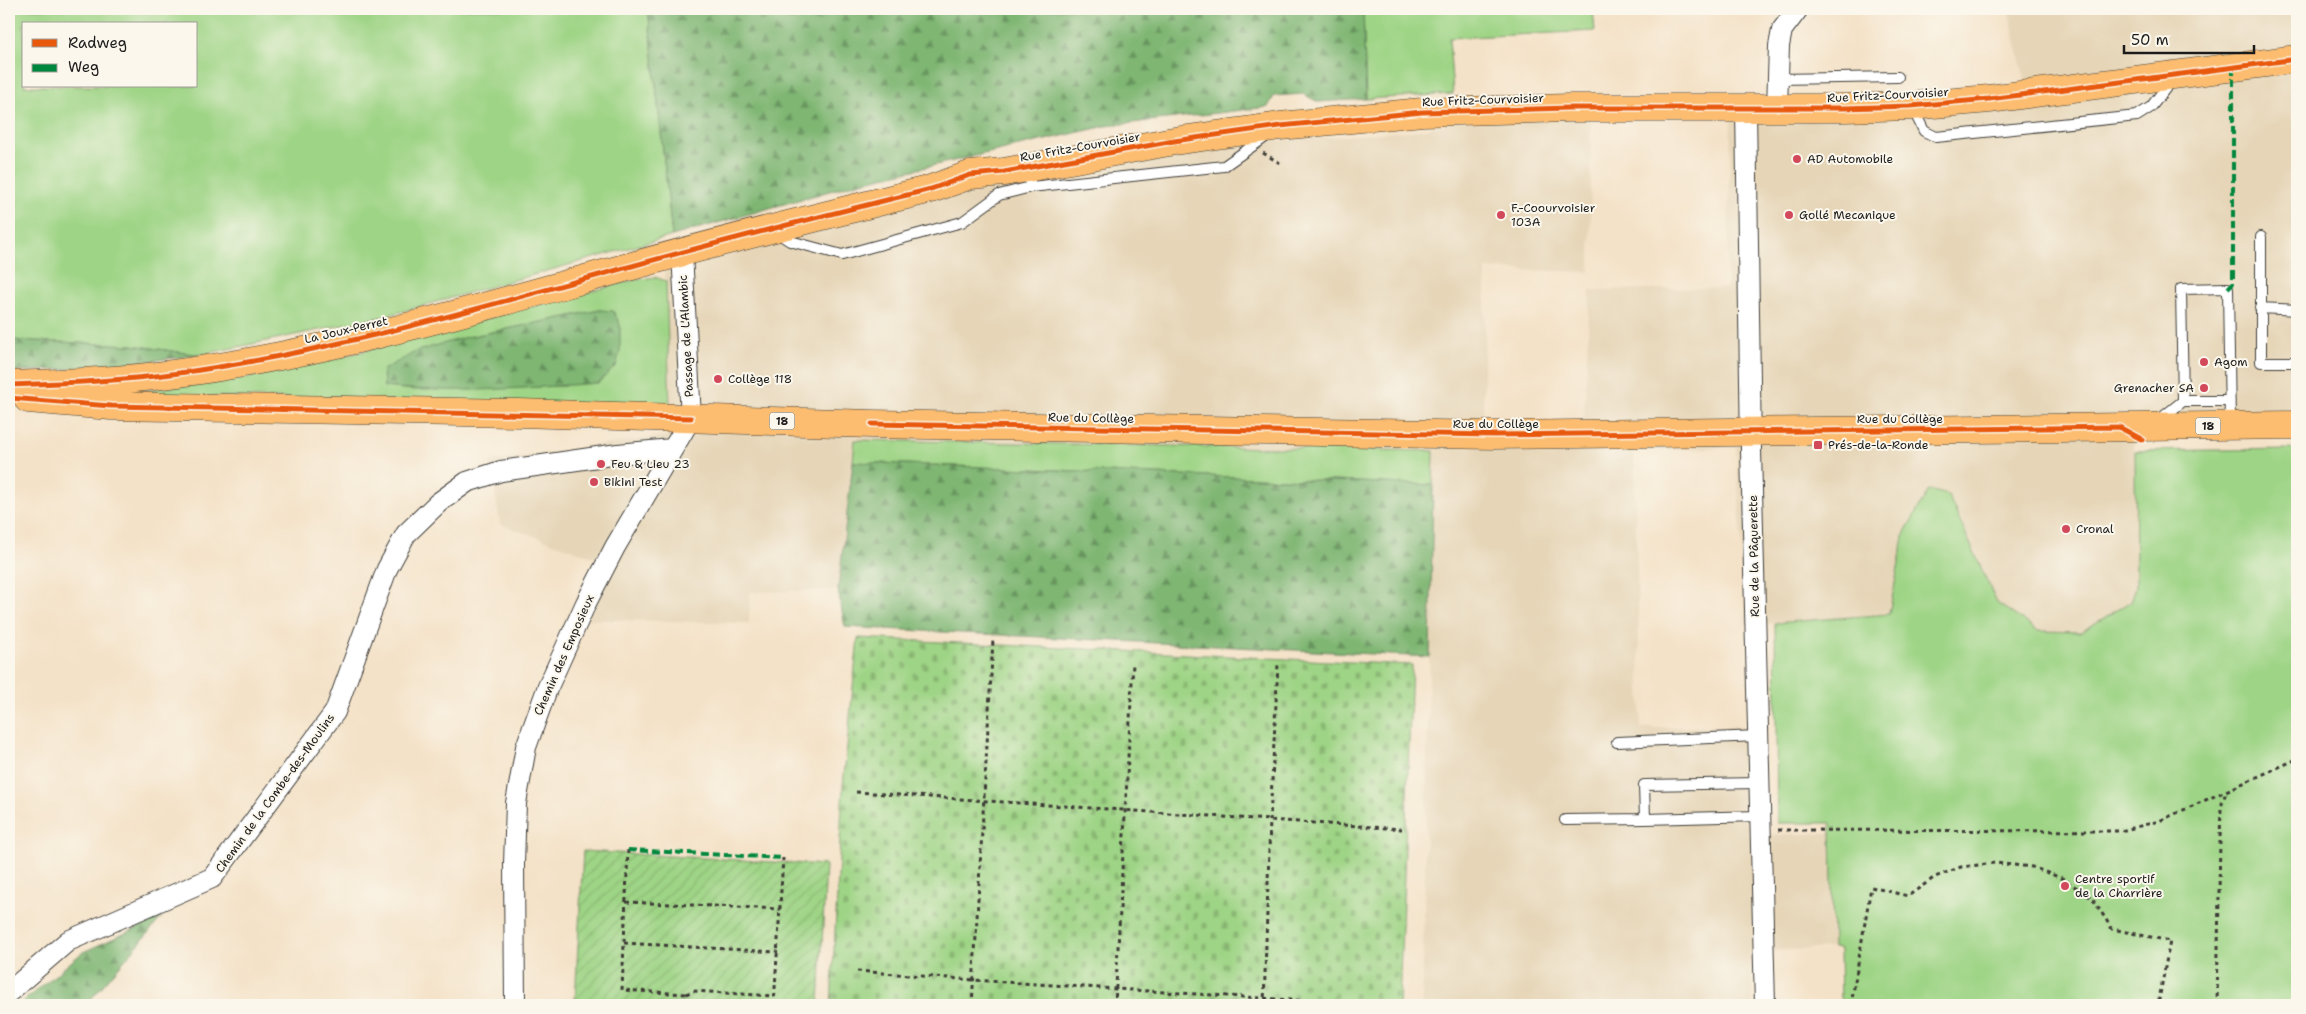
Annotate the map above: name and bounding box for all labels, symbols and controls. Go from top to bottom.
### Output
legend [22,22,198,88]
scale bar [2124,22,2254,54]
text: 50 m [2131,30,2169,50]
text: Radweg [68,33,127,53]
text: Weg [68,57,99,77]
street label: Rue Fritz-Courvoisier [1827,84,1950,106]
street label: Rue Fritz-Courvoisier [1422,90,1545,110]
street label: Rue Fritz-Courvoisier [1019,128,1142,165]
place label: AD Automobile [1807,151,1894,167]
marker: AD Automobile [1791,153,1803,165]
place label: F.-Coourvoisier 103A [1511,200,1596,230]
place label: Gollé Mecanique [1799,207,1896,223]
marker: F.-Coourvoisier 103A [1495,209,1507,221]
marker: Gollé Mecanique [1783,209,1795,221]
street label: Passage de L'Alambic [675,274,697,398]
street label: La Joux-Perret [303,313,389,347]
place label: Agom [2214,354,2248,370]
marker: Agom [2198,356,2210,368]
place label: Collège 118 [728,371,792,387]
marker: Collège 118 [712,373,724,385]
place label: Grenacher SA [2114,380,2194,396]
marker: Grenacher SA [2198,382,2210,394]
street label: Rue du Collège [1048,409,1134,427]
street label: Rue du Collège [1857,411,1943,427]
road number: 18 [770,412,794,430]
street label: Rue du Collège [1453,416,1539,432]
road number: 18 [2196,418,2220,434]
place label: Prés-de-la-Ronde [1828,437,1929,453]
marker: Prés-de-la-Ronde [1812,439,1824,451]
place label: Feu & Lieu 23 [611,456,690,472]
marker: Feu & Lieu 23 [595,458,607,470]
place label: Bikini Test [604,474,662,490]
marker: Bikini Test [588,476,600,488]
street label: Rue de la Pâquerette [1745,495,1763,617]
place label: Cronal [2076,521,2114,537]
marker: Cronal [2060,523,2072,535]
street label: Chemin des Emposieux [530,592,598,718]
street label: Chemin de la Combe-des-Moulins [212,710,338,876]
place label: Centre sportif de la Charrière [2075,871,2163,901]
marker: Centre sportif de la Charrière [2059,880,2071,892]

